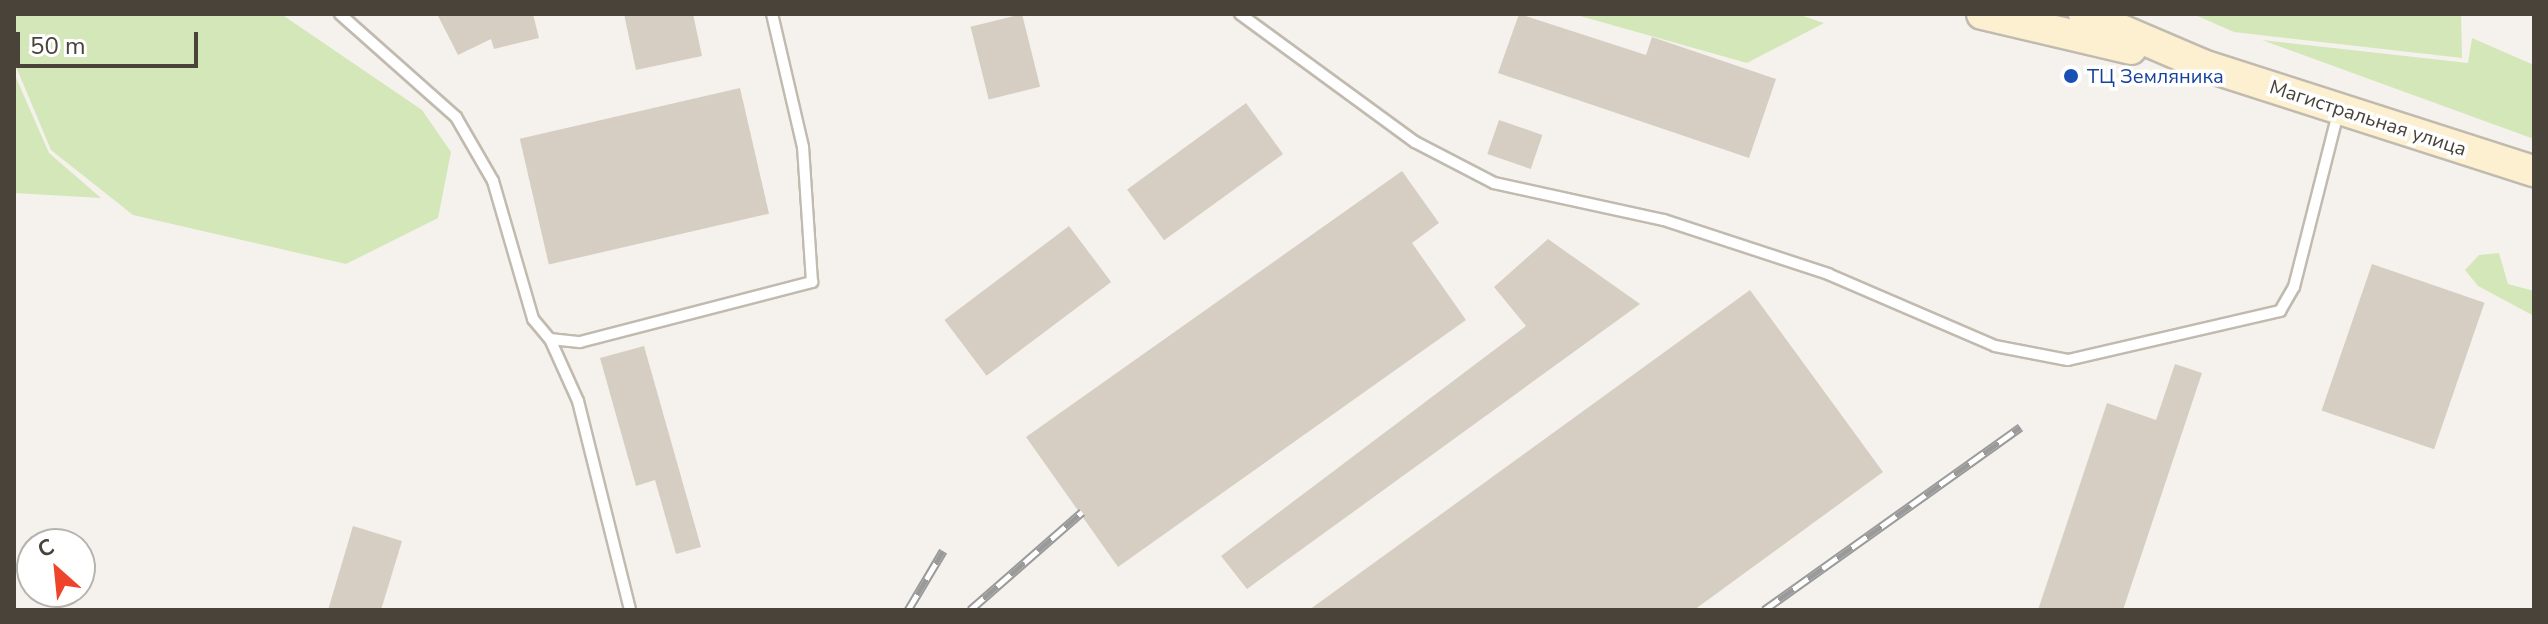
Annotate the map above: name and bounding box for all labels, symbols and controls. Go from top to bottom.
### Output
scale bar [20,16,202,66]
text: 50 m [30,30,86,62]
place label: ТЦ Земляника [2087,64,2224,88]
marker: ТЦ Земляника [2062,67,2080,85]
street label: Магистральная улица [2266,75,2470,161]
north arrow [16,528,96,608]
text: С [33,532,59,565]

